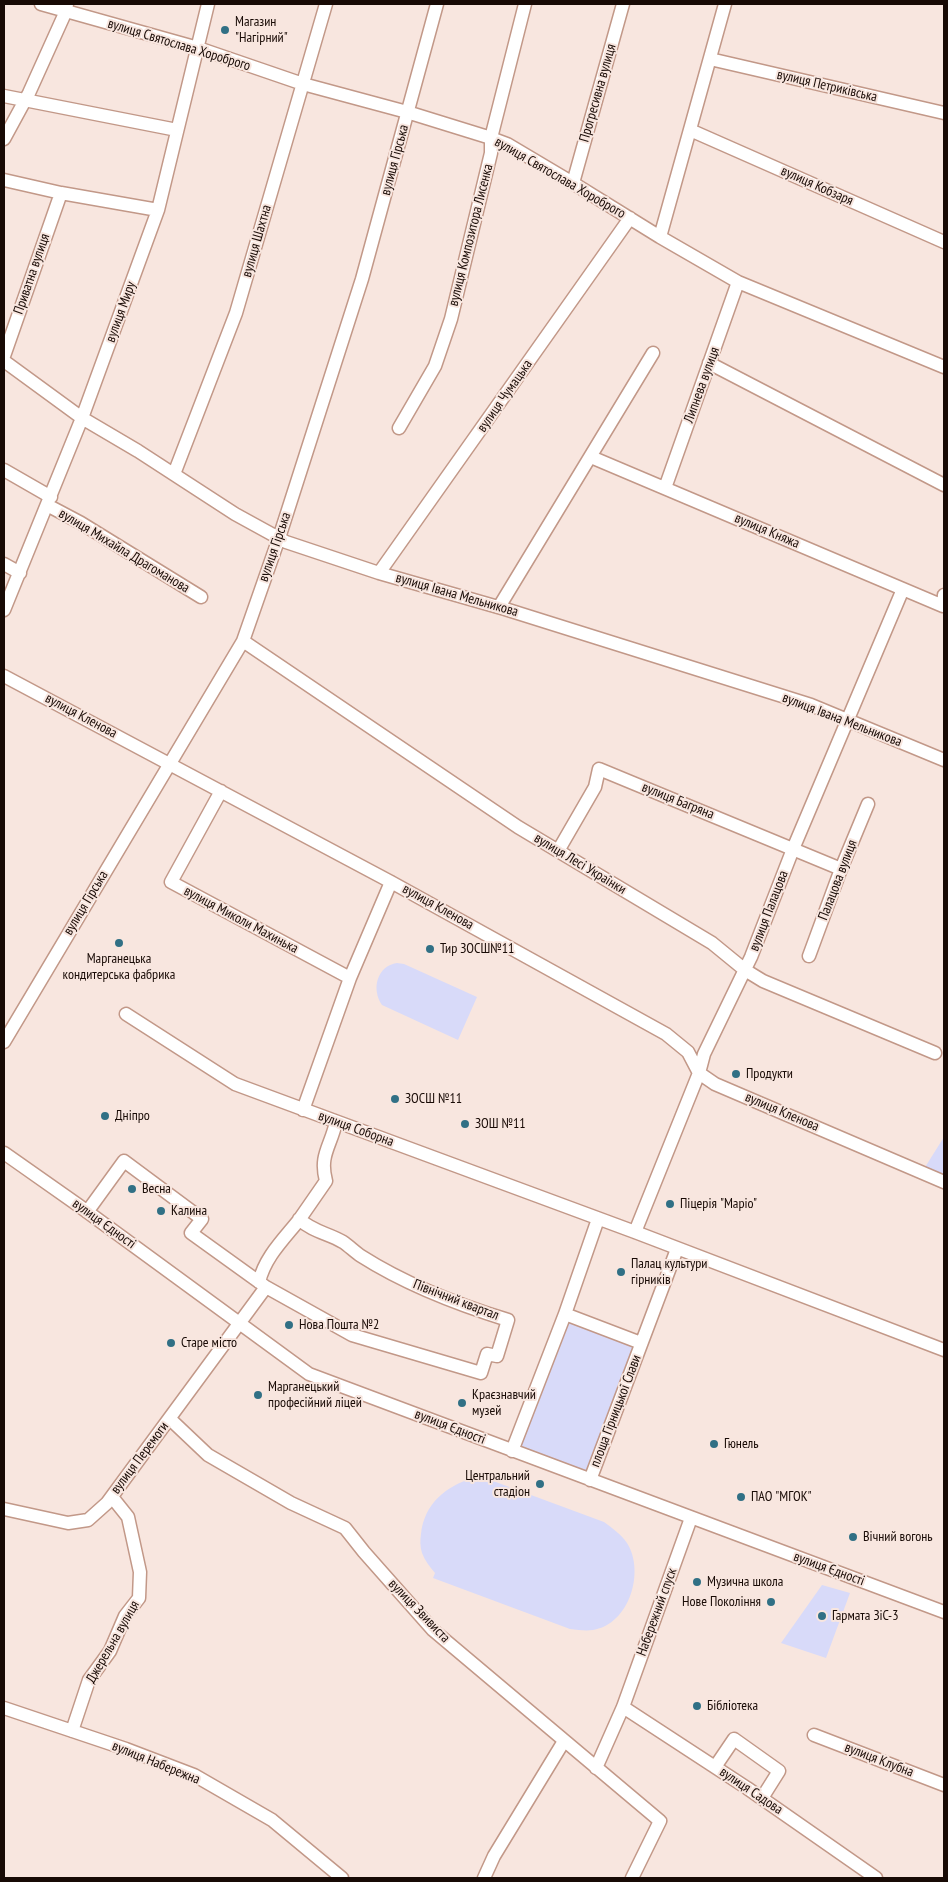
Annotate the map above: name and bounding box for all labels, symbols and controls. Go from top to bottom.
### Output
place label: Магазин "Нагірний" [235,14,288,46]
street label: вулиця Святослава Хороброго [106,15,252,75]
marker: Магазин "Нагірний" [219,24,231,36]
street label: Прогресивна вулиця [576,42,620,144]
street label: вулиця Петриківська [775,66,879,106]
street label: вулиця Гірська [378,123,412,197]
street label: вулиця Святослава Хороброго [492,134,628,222]
street label: вулиця Композитора Лисенка [445,162,497,308]
street label: вулиця Кобзаря [778,163,856,209]
street label: вулиця Шахтна [239,203,275,279]
street label: Приватна вулиця [10,231,54,317]
street label: вулиця Миру [102,279,140,345]
street label: Липнева вулиця [681,345,723,425]
street label: вулиця Чумацька [474,357,536,435]
street label: вулиця Михайла Драгоманова [56,505,192,597]
street label: вулиця Гірська [255,510,295,584]
street label: вулиця Княжа [732,510,802,552]
street label: вулиця Івана Мельникова [394,569,520,621]
street label: вулиця Івана Мельникова [780,689,904,751]
street label: вулиця Кленова [42,690,120,742]
street label: вулиця Багряна [639,779,717,823]
street label: вулиця Лесі Українки [531,830,629,898]
street label: Палацова вулиця [815,837,861,923]
street label: вулиця Гірська [60,868,112,938]
street label: вулиця Палацова [746,868,792,954]
street label: вулиця Кленова [399,881,477,933]
street label: вулиця Миколи Махинька [181,883,301,957]
marker: Марганецька кондитерська фабрика [113,937,125,949]
place label: Тир ЗОСШ№11 [440,941,514,957]
marker: Тир ЗОСШ№11 [424,943,436,955]
place label: Марганецька кондитерська фабрика [63,951,175,984]
place label: Продукти [746,1066,793,1082]
marker: Продукти [730,1068,742,1080]
street label: вулиця Кленова [742,1089,822,1135]
place label: ЗОСШ №11 [405,1091,462,1107]
marker: ЗОСШ №11 [389,1093,401,1105]
place label: Дніпро [115,1108,150,1124]
street label: вулиця Соборна [316,1108,396,1150]
marker: Дніпро [99,1110,111,1122]
place label: ЗОШ №11 [475,1116,526,1132]
marker: ЗОШ №11 [459,1118,471,1130]
place label: Весна [142,1181,171,1197]
marker: Весна [126,1183,138,1195]
street label: вулиця Єдності [69,1195,139,1253]
place label: Піцерія "Маріо" [680,1196,757,1212]
marker: Піцерія "Маріо" [664,1198,676,1210]
place label: Калина [171,1203,207,1219]
marker: Калина [155,1205,167,1217]
place label: Палац культури гірників [631,1256,707,1288]
marker: Палац культури гірників [615,1266,627,1278]
street label: Північний квартал [411,1276,501,1324]
place label: Нова Пошта №2 [299,1317,379,1333]
marker: Нова Пошта №2 [283,1319,295,1331]
place label: Старе місто [181,1335,237,1351]
marker: Старе місто [165,1337,177,1349]
street label: площа Гірницької Слави [587,1352,645,1470]
place label: Марганецький професійний ліцей [268,1379,362,1411]
place label: Краєзнавчий музей [472,1387,536,1420]
marker: Марганецький професійний ліцей [252,1389,264,1401]
marker: Краєзнавчий музей [456,1397,468,1409]
street label: вулиця Єдності [412,1406,488,1448]
street label: вулиця Перемоги [107,1419,173,1497]
place label: Гюнель [724,1436,758,1452]
marker: Гюнель [708,1438,720,1450]
place label: Центральний стадіон [465,1468,530,1500]
marker: Центральний стадіон [534,1478,546,1490]
place label: ПАО "МГОК" [751,1489,812,1505]
marker: ПАО "МГОК" [735,1491,747,1503]
place label: Вічний вогонь [863,1529,933,1545]
marker: Вічний вогонь [847,1531,859,1543]
street label: вулиця Єдності [791,1548,867,1590]
street label: Набережний спуск [633,1566,681,1658]
place label: Музична школа [707,1574,783,1590]
street label: вулиця Звивиста [385,1576,453,1646]
marker: Музична школа [691,1576,703,1588]
place label: Нове Покоління [682,1594,761,1610]
marker: Нове Покоління [765,1596,777,1608]
street label: Джерельна вулиця [83,1598,143,1686]
place label: Гармата ЗіС-3 [832,1608,898,1624]
marker: Гармата ЗіС-3 [816,1610,828,1622]
place label: Бібліотека [707,1698,758,1714]
marker: Бібліотека [691,1700,703,1712]
street label: вулиця Набережна [110,1738,202,1788]
street label: вулиця Клубна [842,1739,916,1781]
street label: вулиця Садова [716,1764,786,1818]

